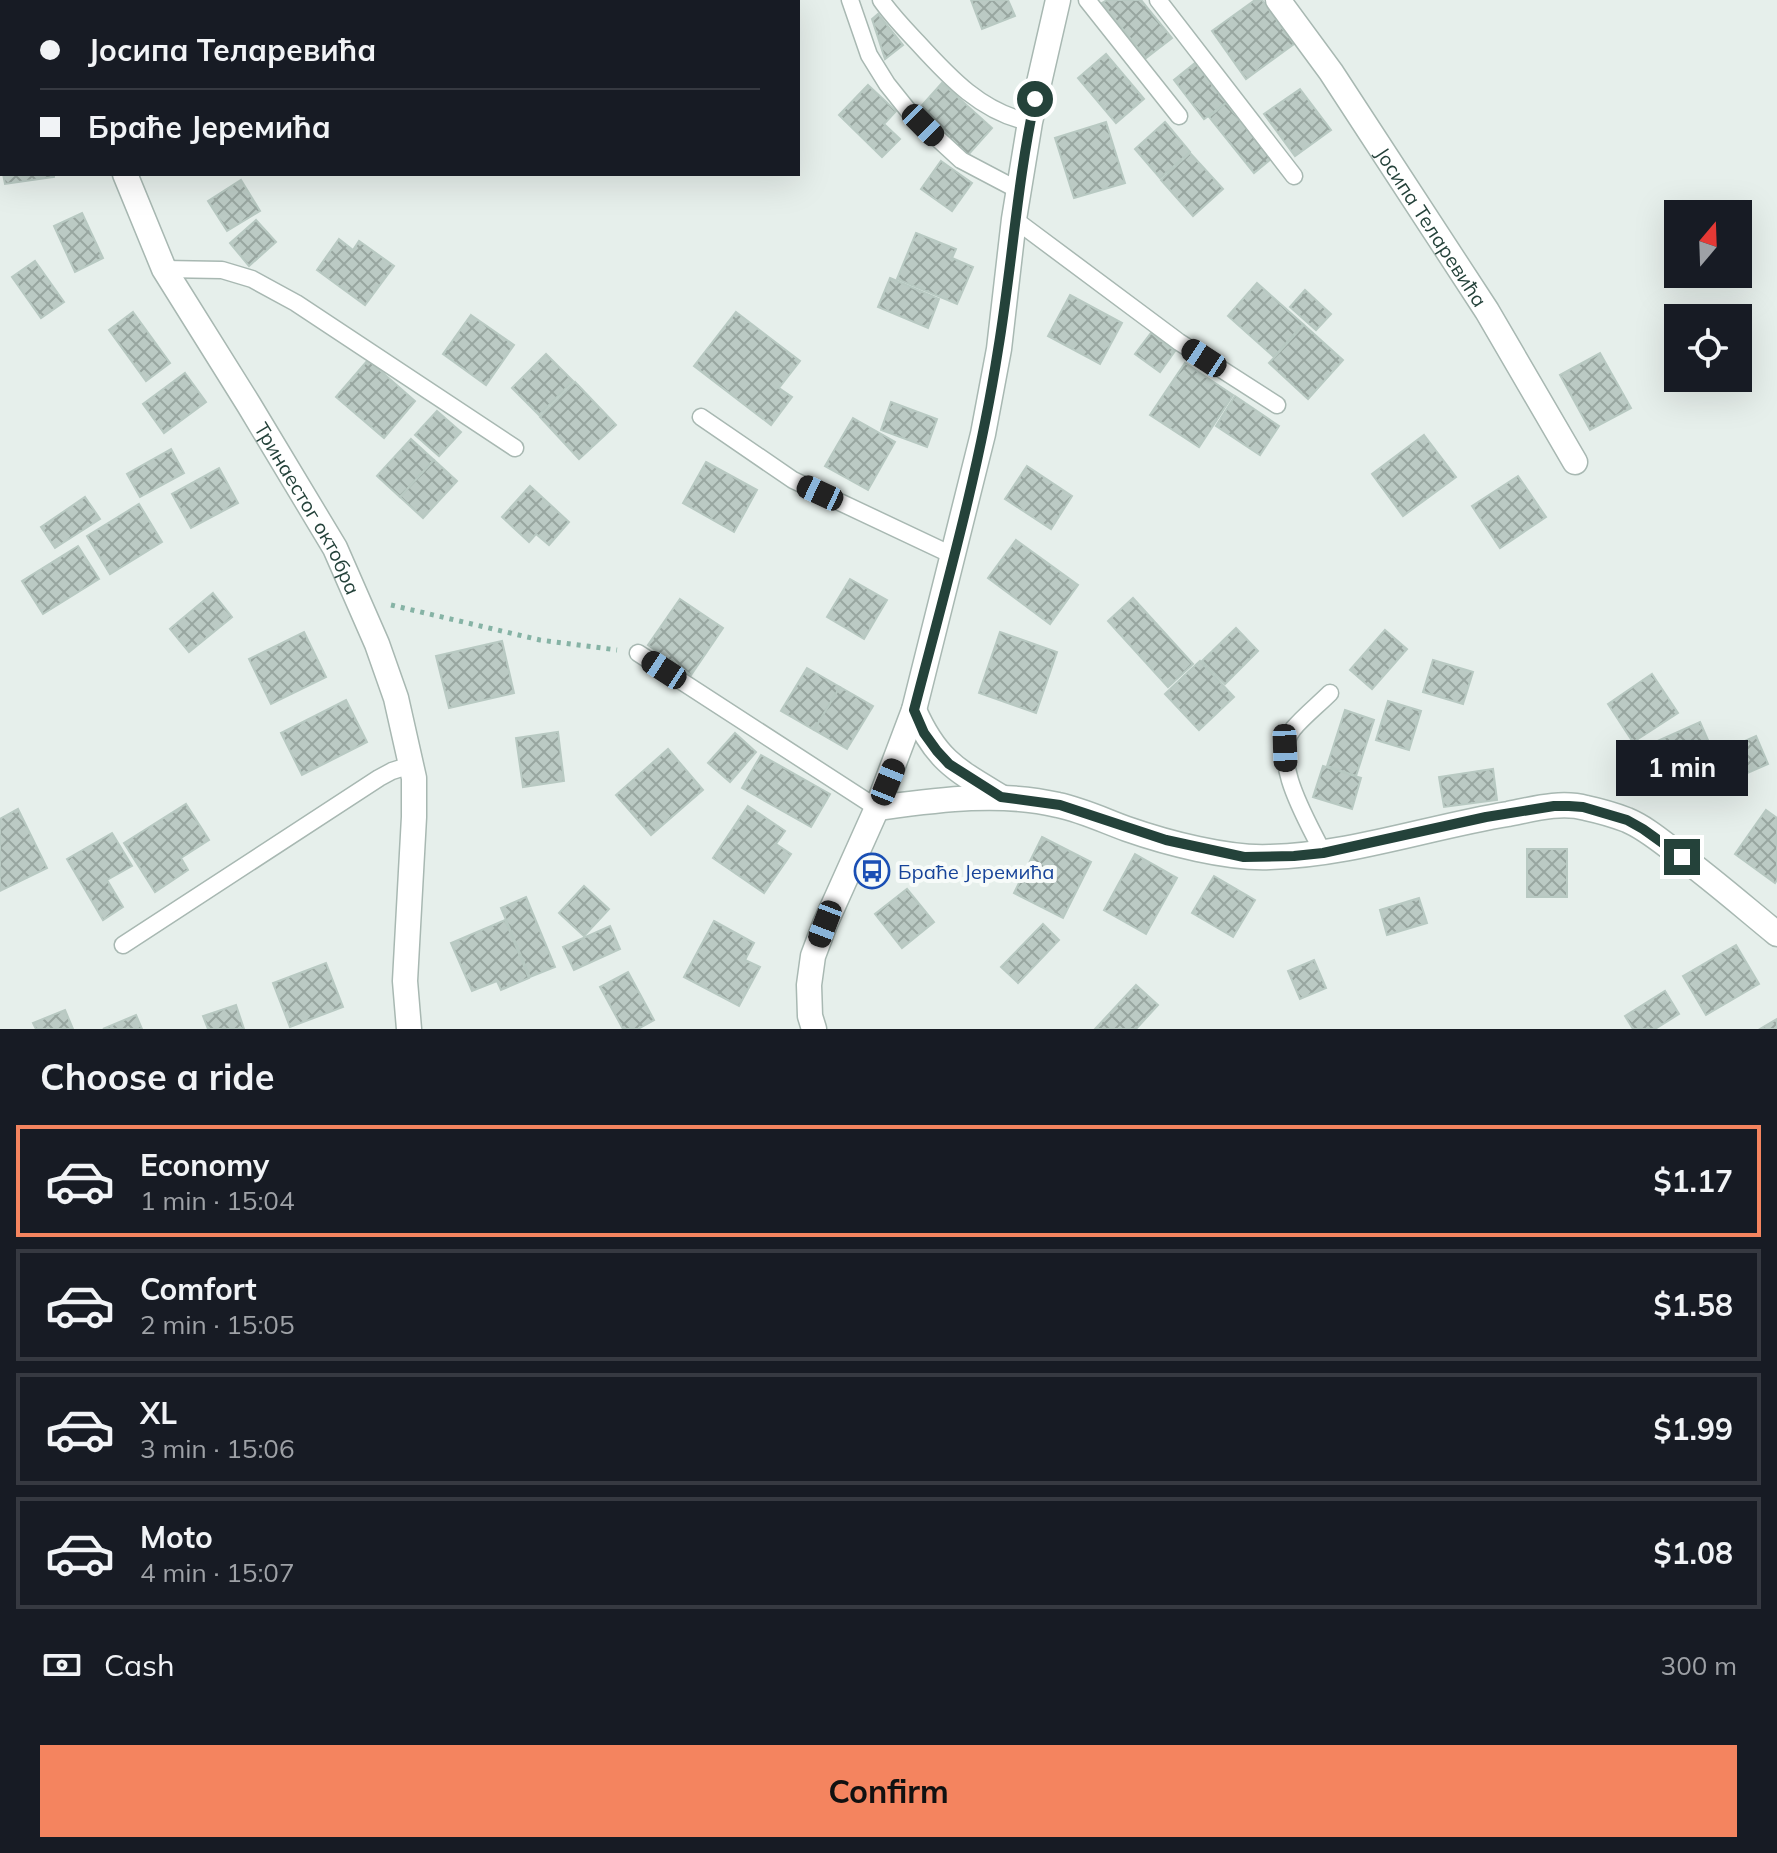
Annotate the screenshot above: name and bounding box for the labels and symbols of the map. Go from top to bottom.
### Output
route start [1017,81,1053,117]
car [898,100,948,150]
street label: Јосипа Теларевића [1371,142,1493,311]
north arrow [1664,200,1752,288]
car [1177,335,1231,381]
street label: Тринаестог октобра [250,417,366,598]
car [793,472,847,514]
car [637,647,691,693]
car [1272,724,1298,772]
callout: 1 min [1616,741,1748,797]
car [868,755,908,809]
route end [1664,839,1700,875]
bus stop icon: Браће Јеремића [853,852,891,890]
place label: Браће Јеремића [898,859,1055,884]
car [805,897,845,951]

